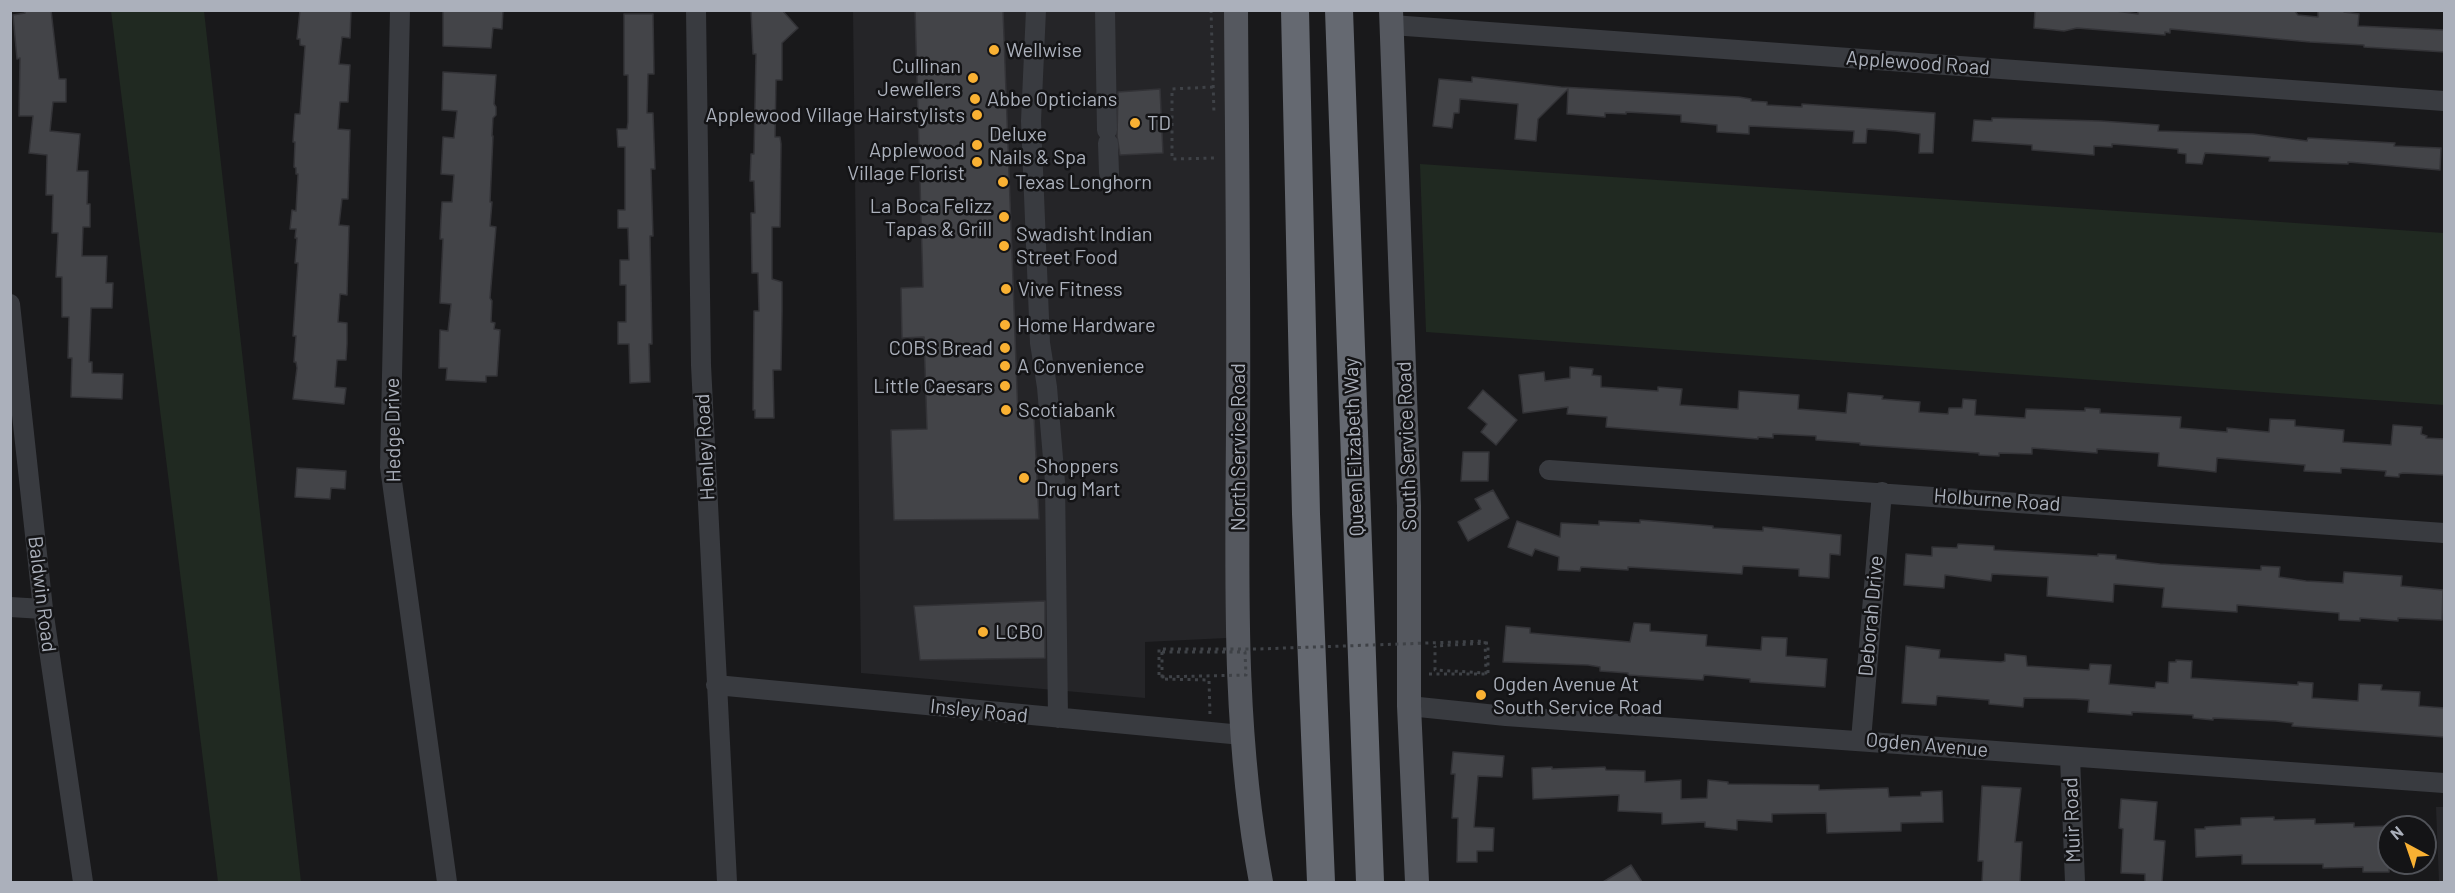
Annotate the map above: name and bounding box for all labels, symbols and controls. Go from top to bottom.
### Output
place label: Wellwise [1006,38,1082,62]
marker: Wellwise [987,43,1001,57]
street label: Applewood Road [1845,46,1991,80]
place label: Cullinan Jewellers [878,54,961,101]
marker: Cullinan Jewellers [966,71,980,85]
place label: Abbe Opticians [987,87,1117,111]
marker: Abbe Opticians [968,92,982,106]
place label: Applewood Village Hairstylists [705,103,965,127]
marker: Applewood Village Hairstylists [970,108,984,122]
place label: TD [1147,111,1171,135]
marker: TD [1128,116,1142,130]
place label: Deluxe Nails & Spa [989,122,1086,169]
place label: Applewood Village Florist [847,138,965,185]
marker: Deluxe Nails & Spa [970,138,984,152]
marker: Applewood Village Florist [970,155,984,169]
place label: Texas Longhorn [1015,170,1152,194]
marker: Texas Longhorn [996,175,1010,189]
place label: La Boca Felizz Tapas & Grill [870,194,992,241]
marker: La Boca Felizz Tapas & Grill [997,210,1011,224]
place label: Swadisht Indian Street Food [1016,222,1153,269]
marker: Swadisht Indian Street Food [997,239,1011,253]
place label: Vive Fitness [1018,277,1122,301]
marker: Vive Fitness [999,282,1013,296]
place label: Home Hardware [1017,313,1156,337]
marker: Home Hardware [998,318,1012,332]
place label: COBS Bread [889,336,993,360]
marker: COBS Bread [998,341,1012,355]
place label: A Convenience [1017,354,1145,378]
street label: Queen Elizabeth Way [1339,357,1369,537]
marker: A Convenience [998,359,1012,373]
street label: South Service Road [1392,361,1422,531]
street label: North Service Road [1226,363,1250,531]
place label: Little Caesars [873,374,993,398]
street label: Hedge Drive [380,378,406,482]
marker: Little Caesars [998,379,1012,393]
street label: Henley Road [690,393,720,501]
place label: Scotiabank [1018,398,1115,422]
marker: Scotiabank [999,403,1013,417]
place label: Shoppers Drug Mart [1036,454,1120,501]
marker: Shoppers Drug Mart [1017,471,1031,485]
street label: Holburne Road [1933,484,2061,516]
street label: Baldwin Road [23,535,61,653]
street label: Deborah Drive [1854,554,1888,678]
place label: LCBO [995,620,1043,644]
marker: LCBO [976,625,990,639]
place label: Ogden Avenue At South Service Road [1493,672,1662,719]
marker: Ogden Avenue At South Service Road [1474,688,1488,702]
street label: Insley Road [929,694,1029,728]
street label: Ogden Avenue [1865,728,1989,762]
street label: Muir Road [2059,777,2085,863]
north arrow [2377,815,2437,875]
text: N [2386,822,2407,843]

